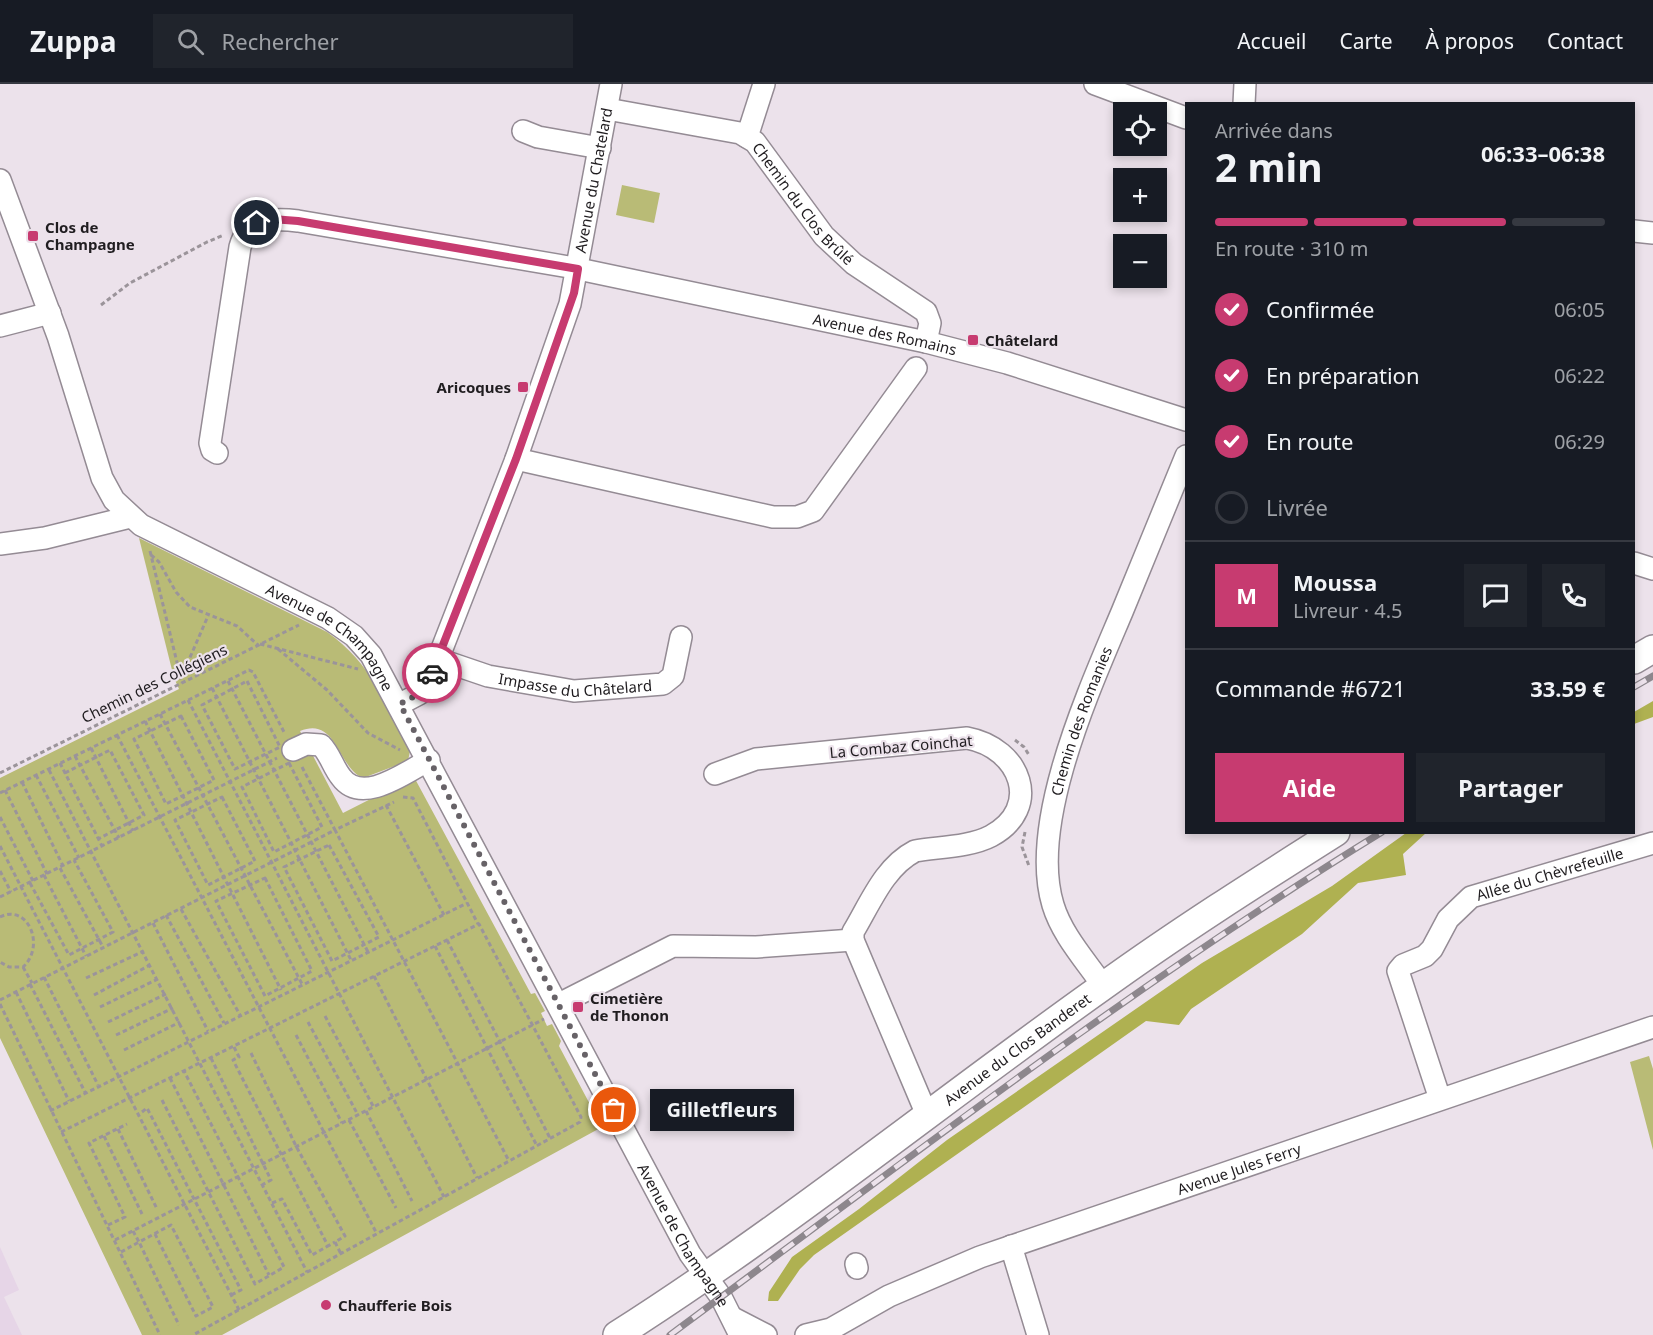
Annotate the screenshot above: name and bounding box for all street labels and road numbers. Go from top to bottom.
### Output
street label: Avenue du Chatelard [570,106,616,255]
street label: Chemin du Clos Brûlé [748,138,858,269]
street label: Avenue des Romains [811,309,959,360]
street label: Avenue de Champagne [263,579,398,694]
street label: Chemin des Collégiens [78,639,230,727]
street label: Chemin des Romanies [1046,643,1116,798]
street label: Impasse du Châtelard [497,668,653,701]
street label: La Combaz Coinchat [829,730,974,762]
street label: Allée du Chèvrefeuille [1474,842,1626,905]
street label: Avenue du Clos Banderet [940,988,1095,1110]
street label: Avenue Jules Ferry [1174,1138,1304,1199]
street label: Avenue de Champagne [633,1160,734,1310]

